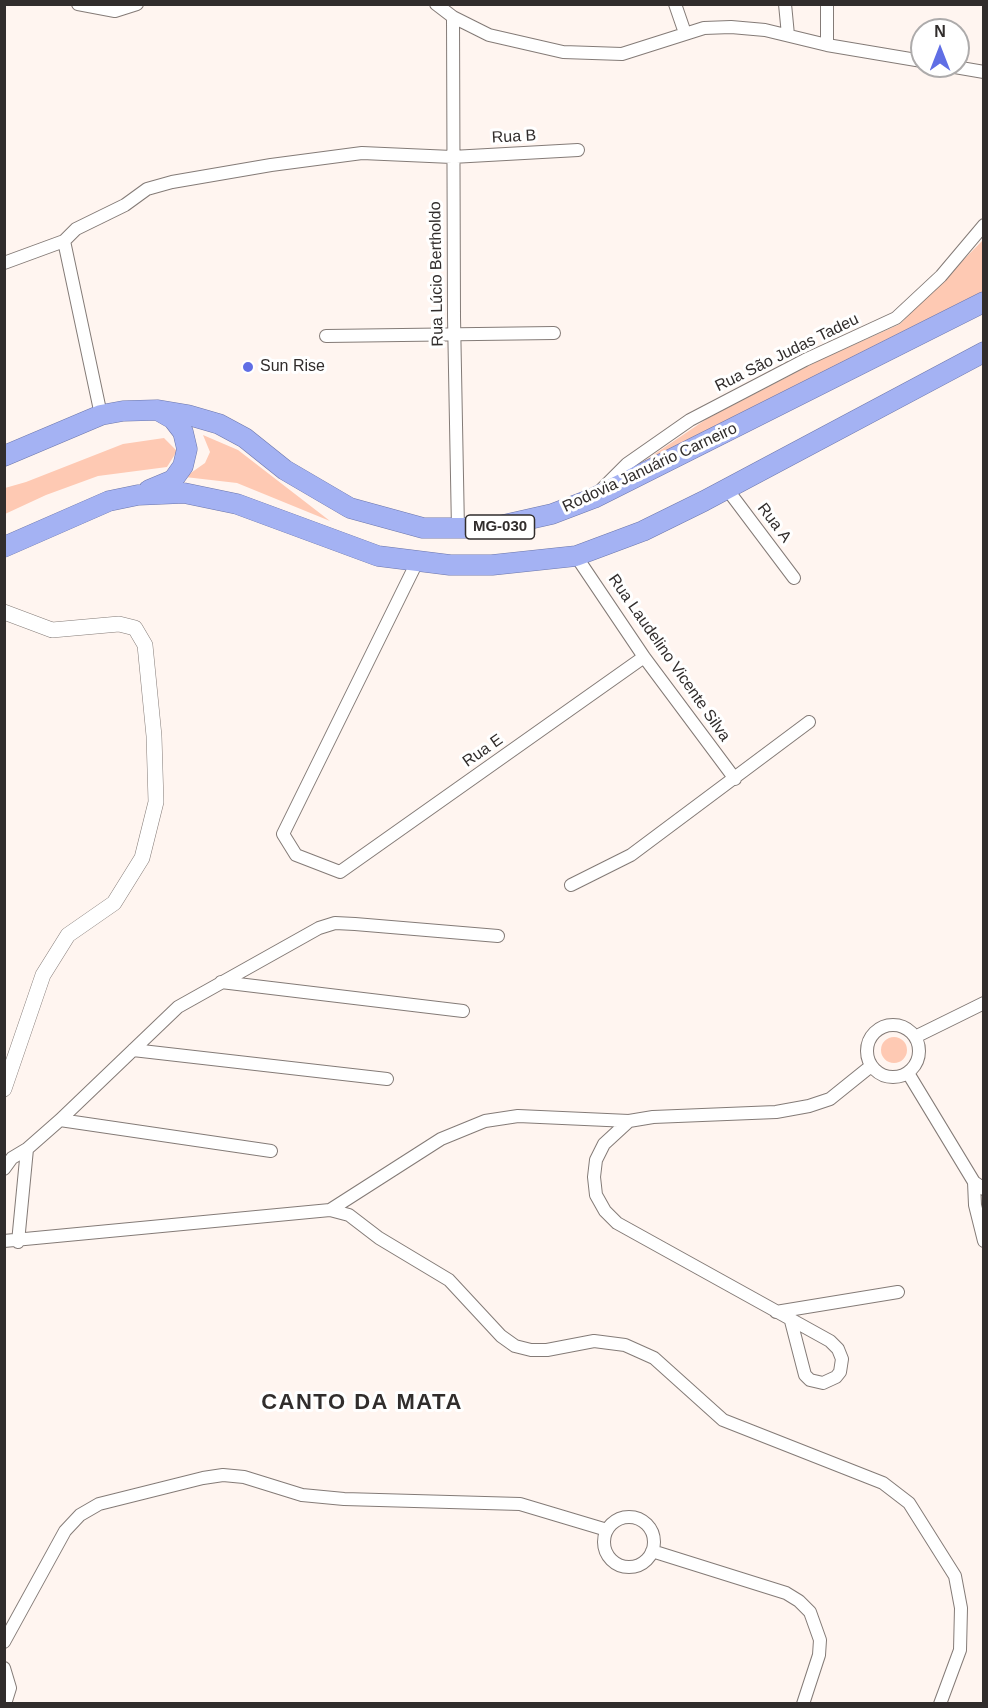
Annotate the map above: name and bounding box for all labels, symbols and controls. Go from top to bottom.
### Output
north arrow [910,18,970,78]
text: N [934,23,946,40]
street label: Rua B [491,126,537,148]
street label: Rua Lúcio Bertholdo [426,201,448,347]
street label: Rua São Judas Tadeu [712,310,862,396]
place label: Sun Rise [260,357,325,377]
marker: Sun Rise [241,360,255,374]
street label: Rodovia Januário Carneiro [560,419,740,517]
street label: Rua A [753,499,795,547]
road number: MG-030 [466,515,534,539]
street label: Rua Laudelino Vicente Silva [604,571,734,745]
street label: Rua E [459,730,507,772]
district label: CANTO DA MATA [261,1390,463,1416]

